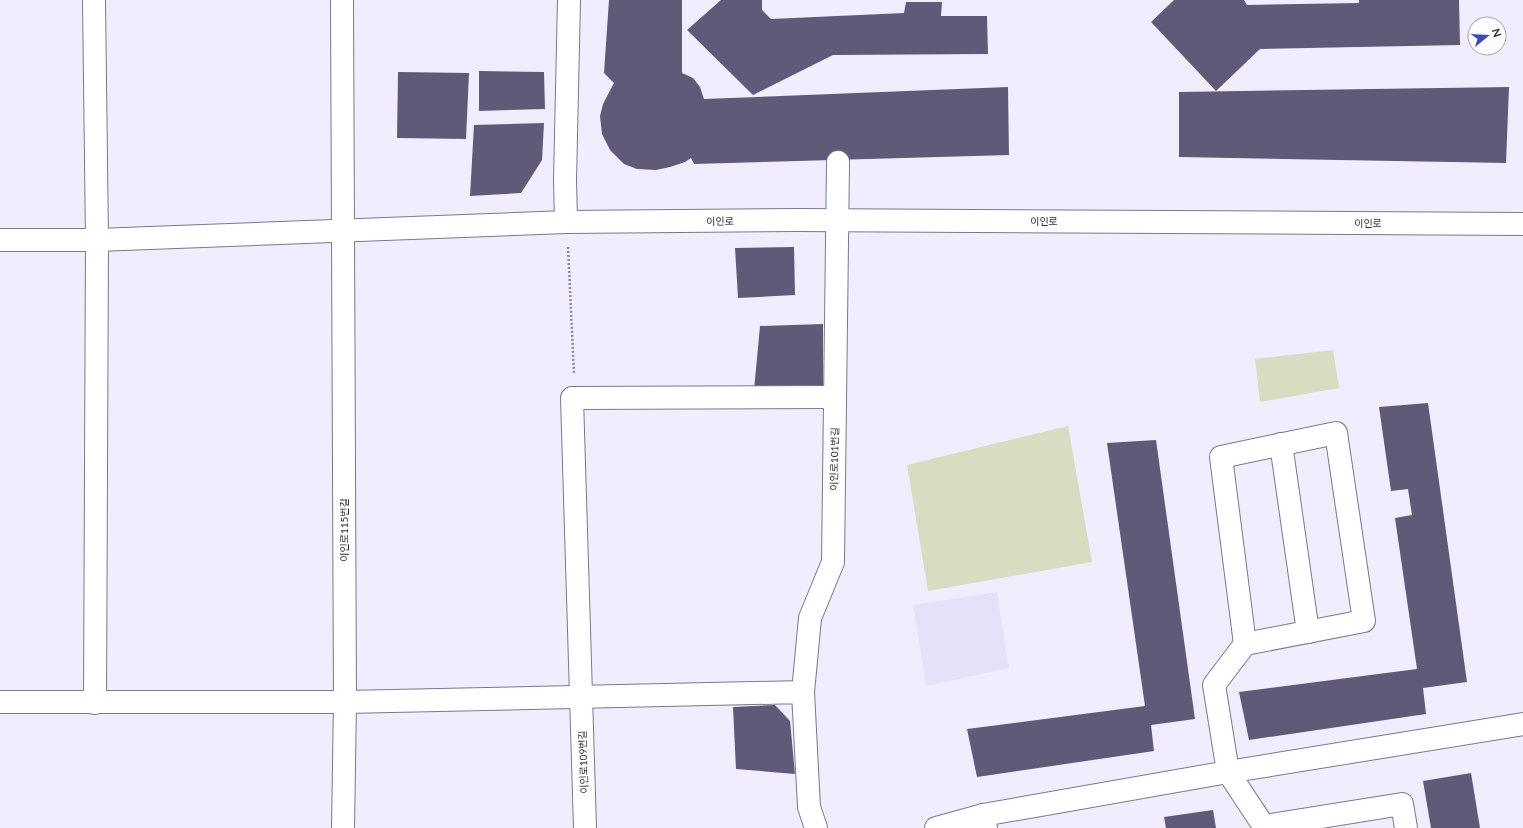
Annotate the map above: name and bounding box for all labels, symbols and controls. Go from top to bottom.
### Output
north arrow [1467,16,1507,56]
text: N [1489,27,1504,39]
street label: 이인로 [706,215,734,227]
street label: 이인로 [1030,215,1058,227]
street label: 이인로 [1354,217,1382,229]
street label: 이인로101번길 [827,427,841,491]
street label: 이인로115번길 [338,498,350,562]
street label: 이인로109번길 [576,730,590,794]

